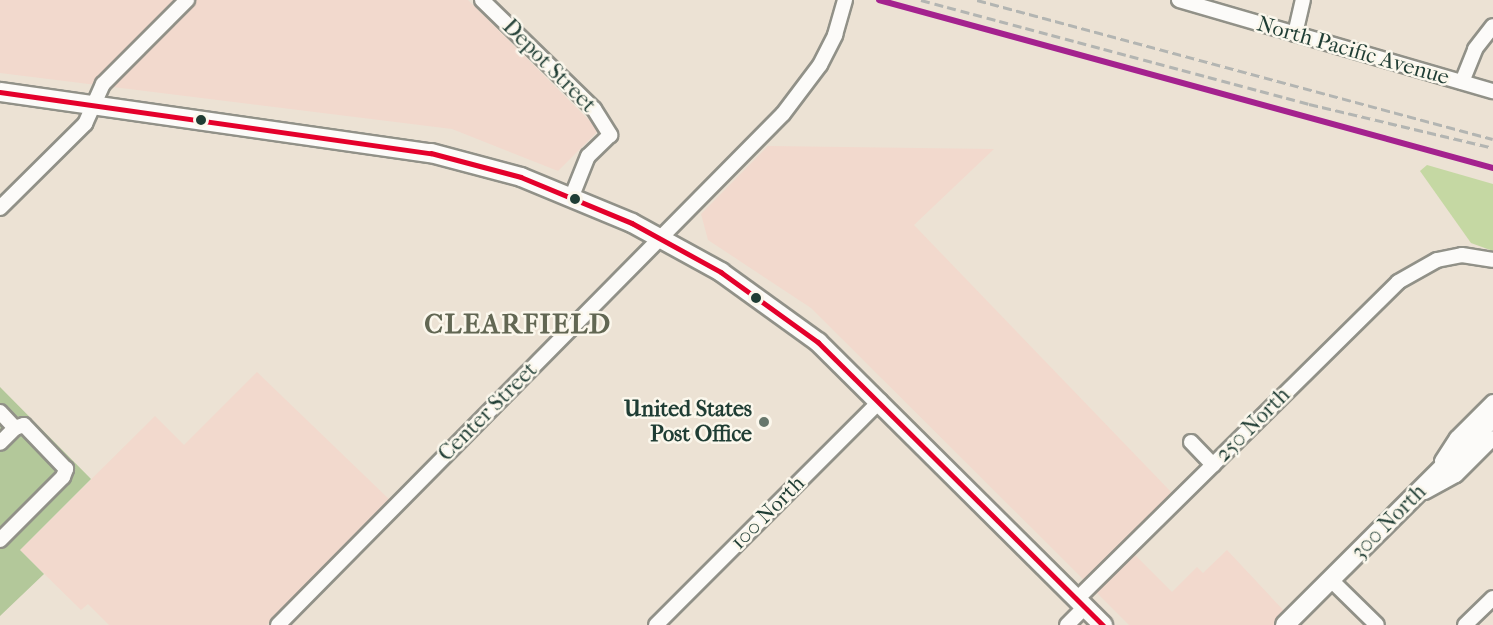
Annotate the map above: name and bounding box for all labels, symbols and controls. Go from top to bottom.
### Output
street label: North Pacific Avenue [1254,11,1452,91]
street label: Depot Street [497,14,601,118]
unlabelled marker [195,114,207,126]
unlabelled marker [569,193,581,205]
unlabelled marker [750,292,762,304]
district label: CLEARFIELD [424,307,612,341]
street label: Center Street [433,357,543,467]
street label: 250 North [1210,382,1296,468]
place label: United States Post Office [624,396,752,448]
marker: United States Post Office [757,415,771,429]
street label: 100 North [726,471,810,555]
street label: 300 North [1346,479,1432,565]

